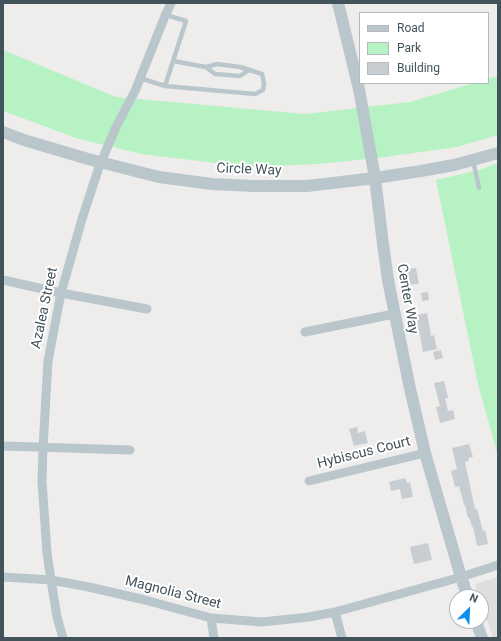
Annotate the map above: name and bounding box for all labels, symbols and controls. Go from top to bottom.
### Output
legend [359,12,489,84]
text: Road [397,21,425,35]
text: Park [397,41,421,55]
text: Building [397,61,440,75]
street label: Circle Way [216,160,282,180]
street label: Center Way [393,263,421,335]
street label: Azalea Street [28,266,62,350]
street label: Hybiscus Court [316,433,412,473]
street label: Magnolia Street [123,573,223,613]
north arrow [449,589,489,629]
text: N [467,591,480,606]

